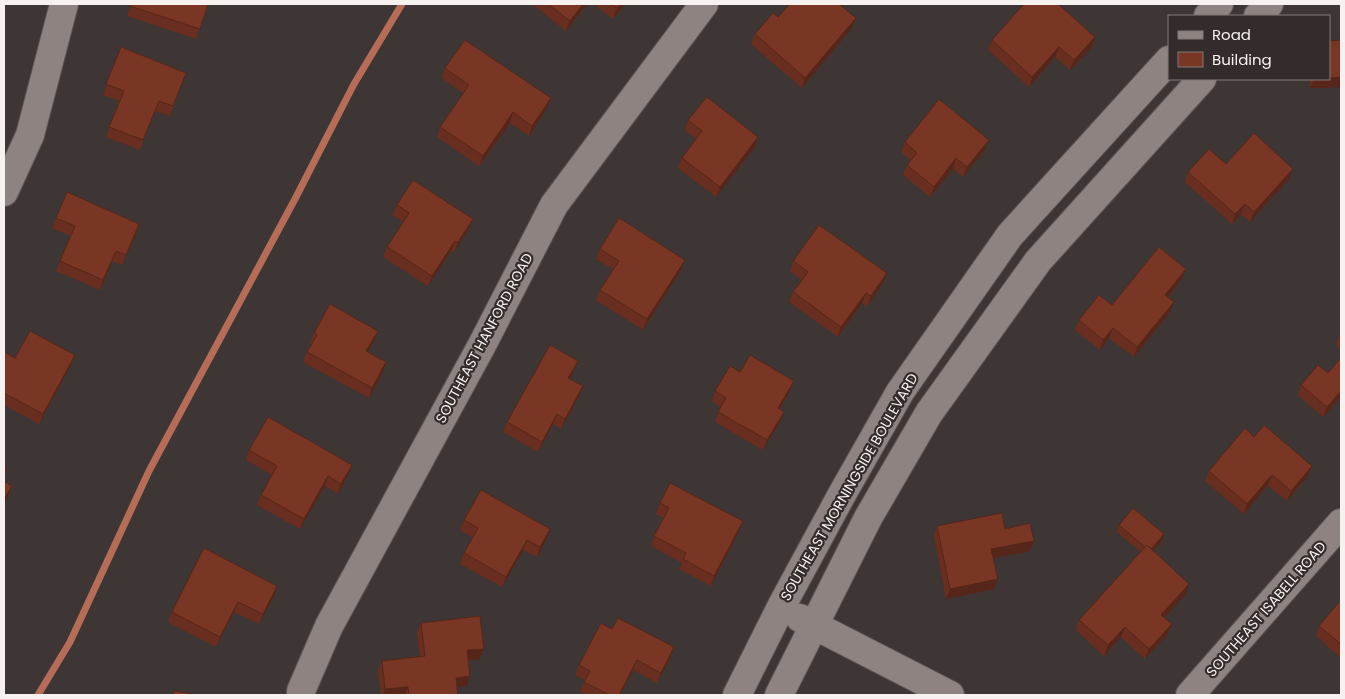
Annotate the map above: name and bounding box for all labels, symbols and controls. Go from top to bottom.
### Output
legend [1168,15,1330,80]
text: Road [1212,24,1251,45]
text: Building [1212,49,1272,70]
street label: SOUTHEAST HANFORD ROAD [431,249,538,427]
street label: SOUTHEAST MORNINGSIDE BOULEVARD [775,369,923,604]
street label: SOUTHEAST ISABELL ROAD [1201,537,1331,681]

